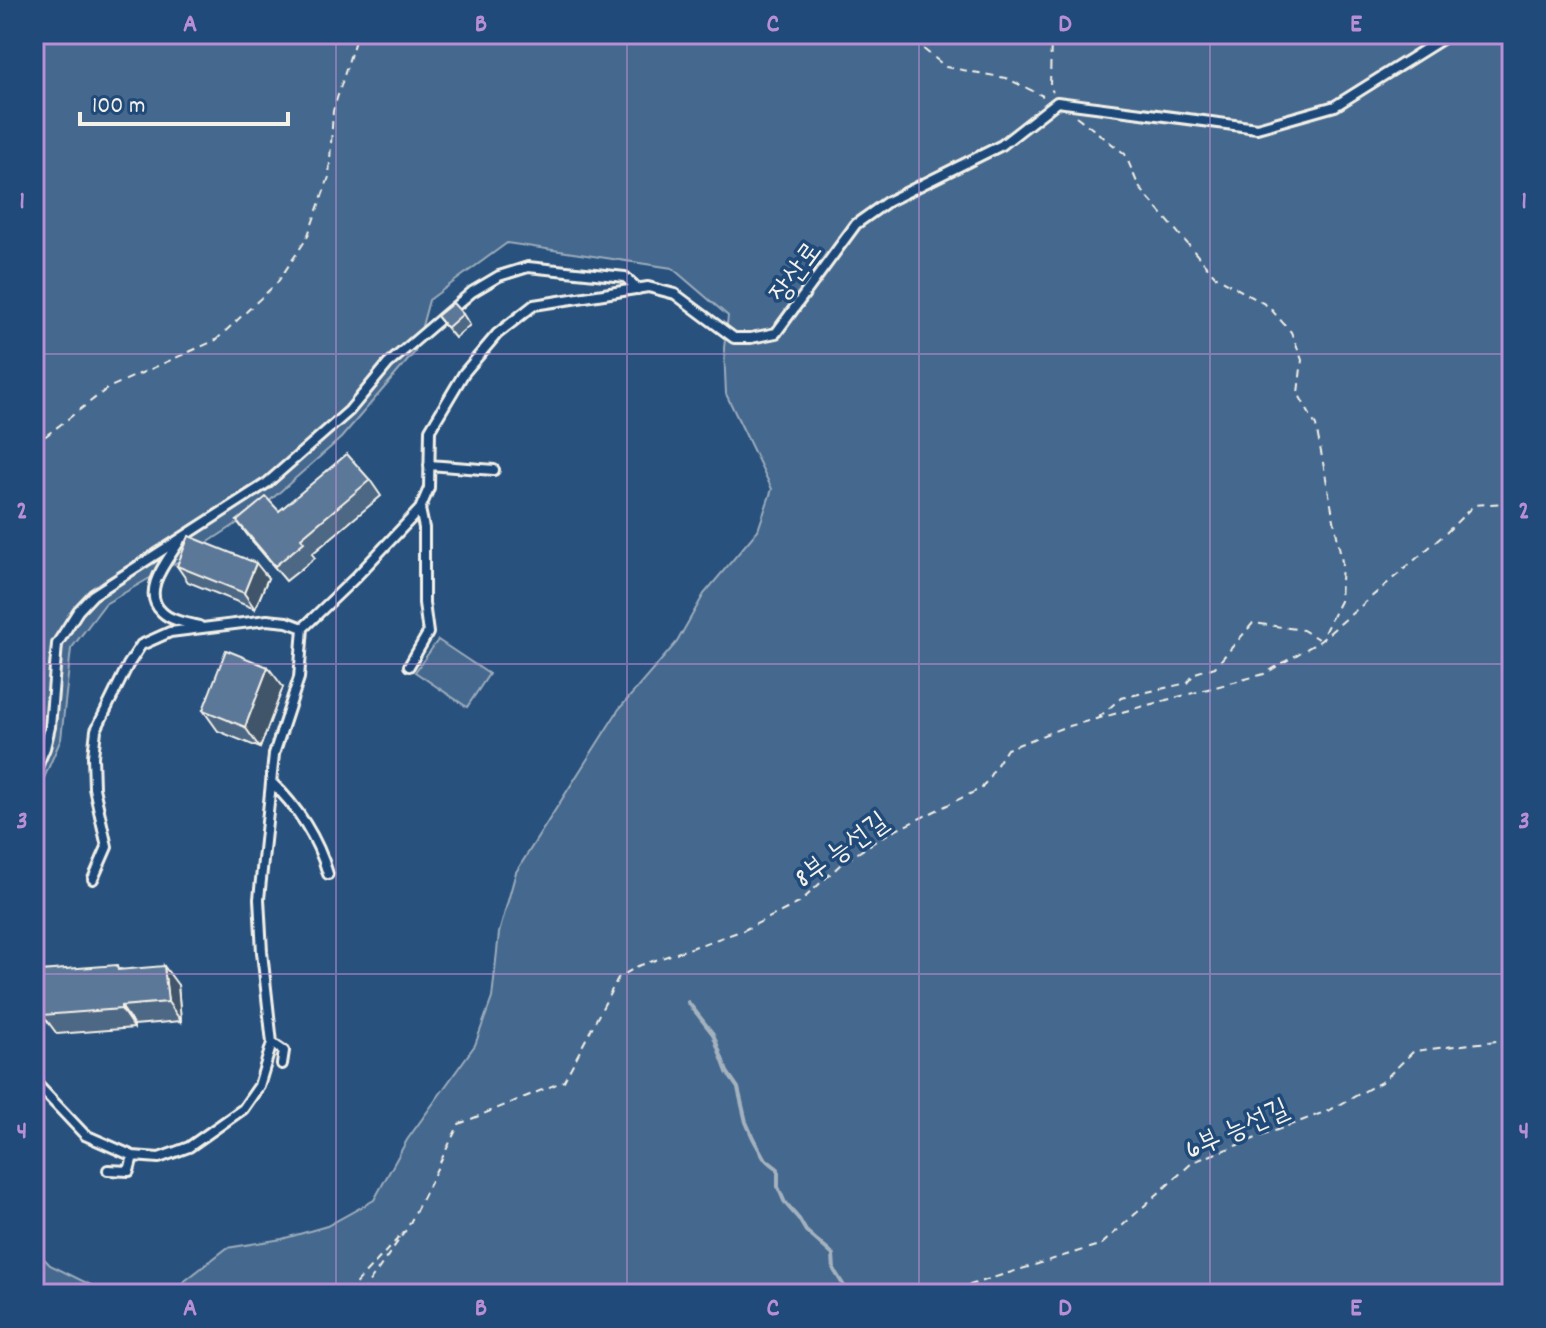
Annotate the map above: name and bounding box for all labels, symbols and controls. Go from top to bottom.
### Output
text: A [183,7,197,44]
text: B [475,7,487,44]
text: C [767,7,780,44]
text: D [1058,7,1072,44]
text: E [1350,7,1362,44]
scale bar [80,76,288,126]
text: 100 m [92,90,145,124]
text: 1 [19,184,25,221]
text: 1 [1521,184,1527,221]
street label: 장산로 [762,235,834,313]
text: 2 [16,494,28,531]
text: 2 [1518,494,1530,531]
text: 3 [16,804,28,841]
street label: 8부 능선길 [788,804,898,900]
text: 3 [1518,804,1530,841]
street label: 6부 능선길 [1180,1091,1297,1172]
text: 4 [17,1114,27,1151]
text: 4 [1519,1114,1529,1151]
text: A [183,1291,197,1328]
text: B [475,1291,487,1328]
text: C [767,1291,780,1328]
text: D [1058,1291,1072,1328]
text: E [1350,1291,1362,1328]

